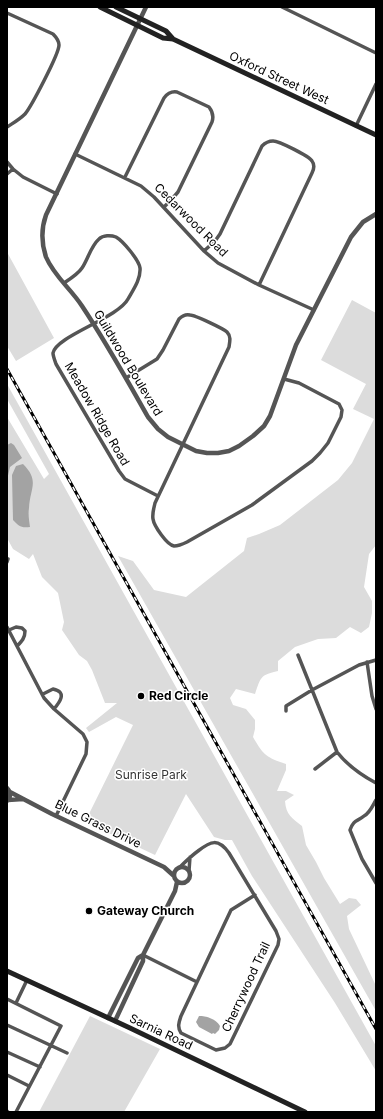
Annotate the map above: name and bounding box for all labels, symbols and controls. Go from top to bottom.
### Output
street label: Oxford Street West [227,48,331,107]
street label: Cedarwood Road [151,180,231,260]
street label: Guildwood Boulevard [91,307,166,418]
street label: Meadow Ridge Road [62,359,133,468]
place label: Red Circle [149,688,208,703]
marker: Red Circle [136,691,146,701]
park label: Sunrise Park [115,767,187,782]
street label: Blue Grass Drive [53,796,144,851]
place label: Gateway Church [97,903,194,918]
marker: Gateway Church [84,906,94,916]
street label: Cherrywood Trail [218,939,273,1034]
street label: Sarnia Road [127,1010,195,1053]

